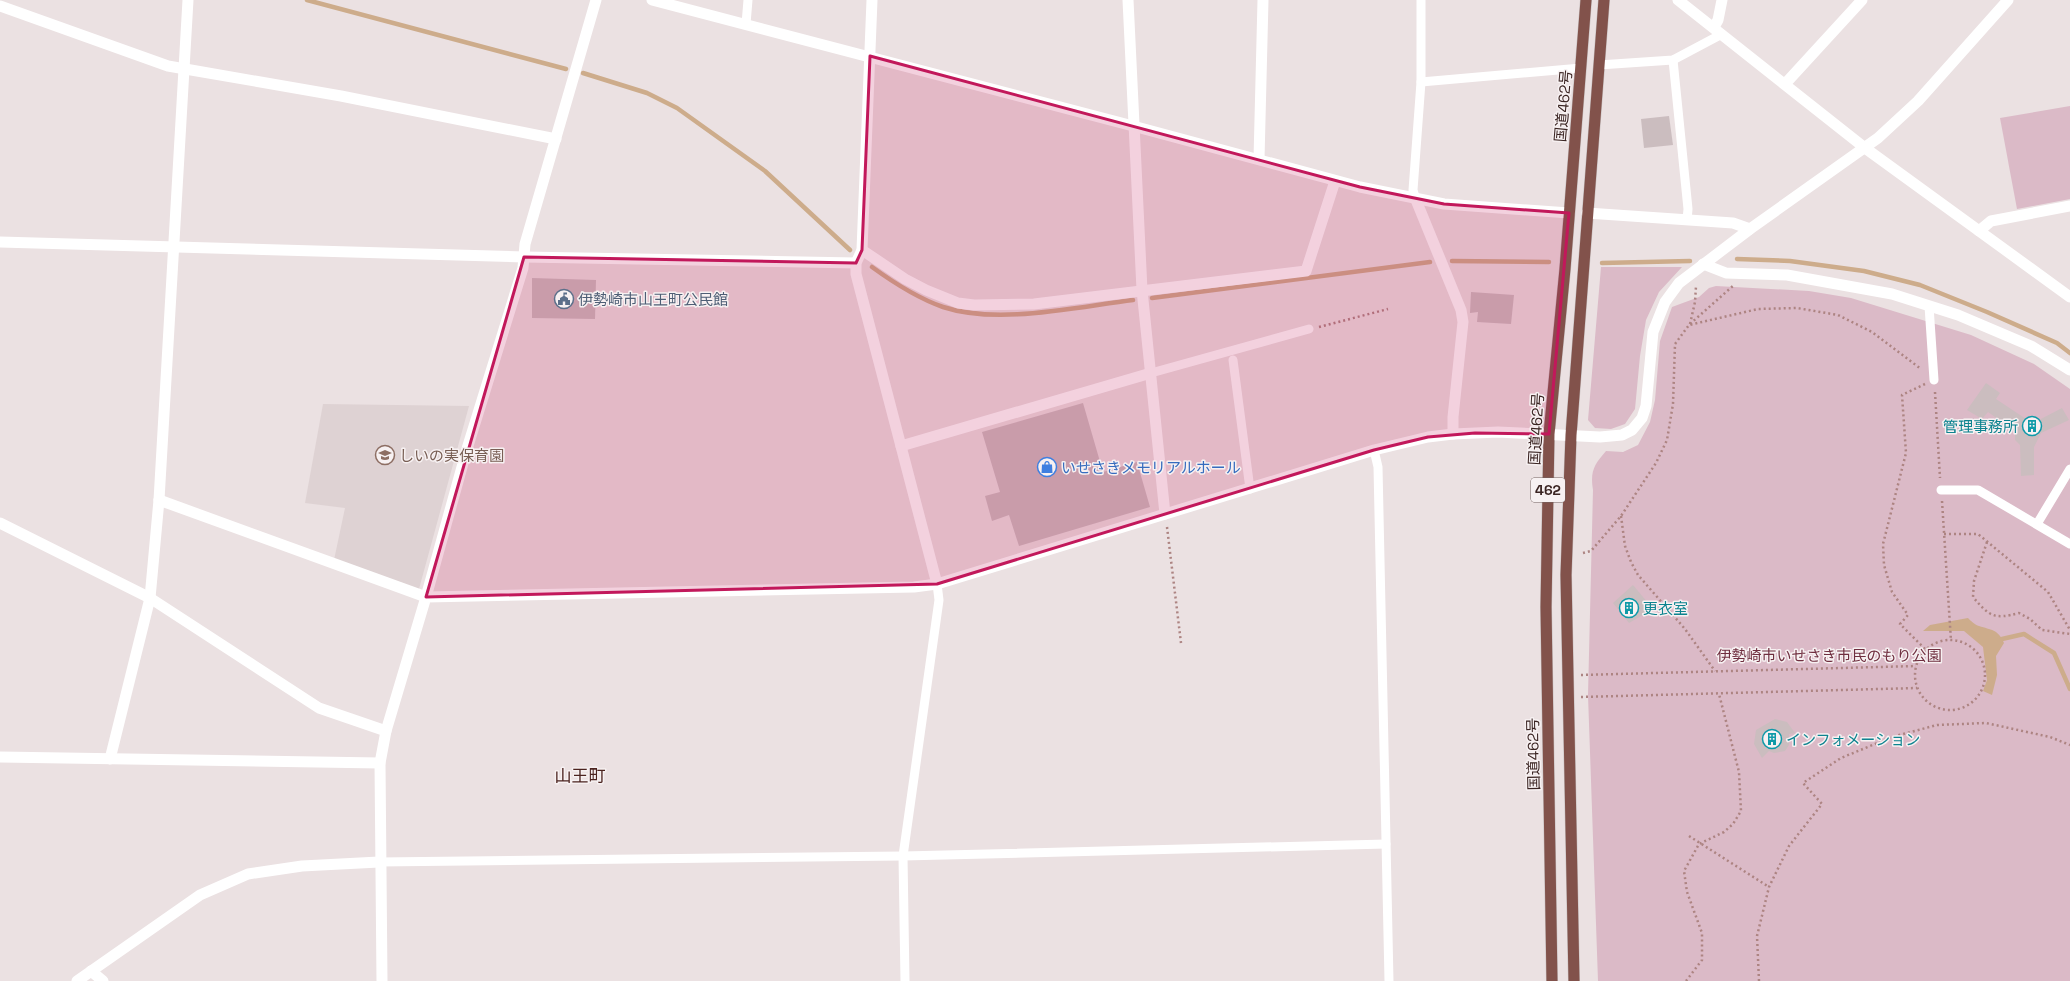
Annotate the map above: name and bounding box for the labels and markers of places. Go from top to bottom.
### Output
public building icon: 伊勢崎市山王町公民館 [553,288,575,310]
place label: 伊勢崎市山王町公民館 [578,290,728,309]
building icon: 管理事務所 [2021,415,2043,437]
place label: 管理事務所 [1943,417,2018,436]
school or university icon: しいの実保育園 [374,444,396,466]
place label: しいの実保育園 [399,446,504,465]
shop icon: いせさきメモリアルホール [1036,456,1058,478]
place label: いせさきメモリアルホール [1061,458,1241,477]
building icon: 更衣室 [1618,597,1640,619]
place label: 更衣室 [1643,599,1688,618]
building icon: インフォメーション [1761,728,1783,750]
place label: インフォメーション [1786,730,1920,749]

